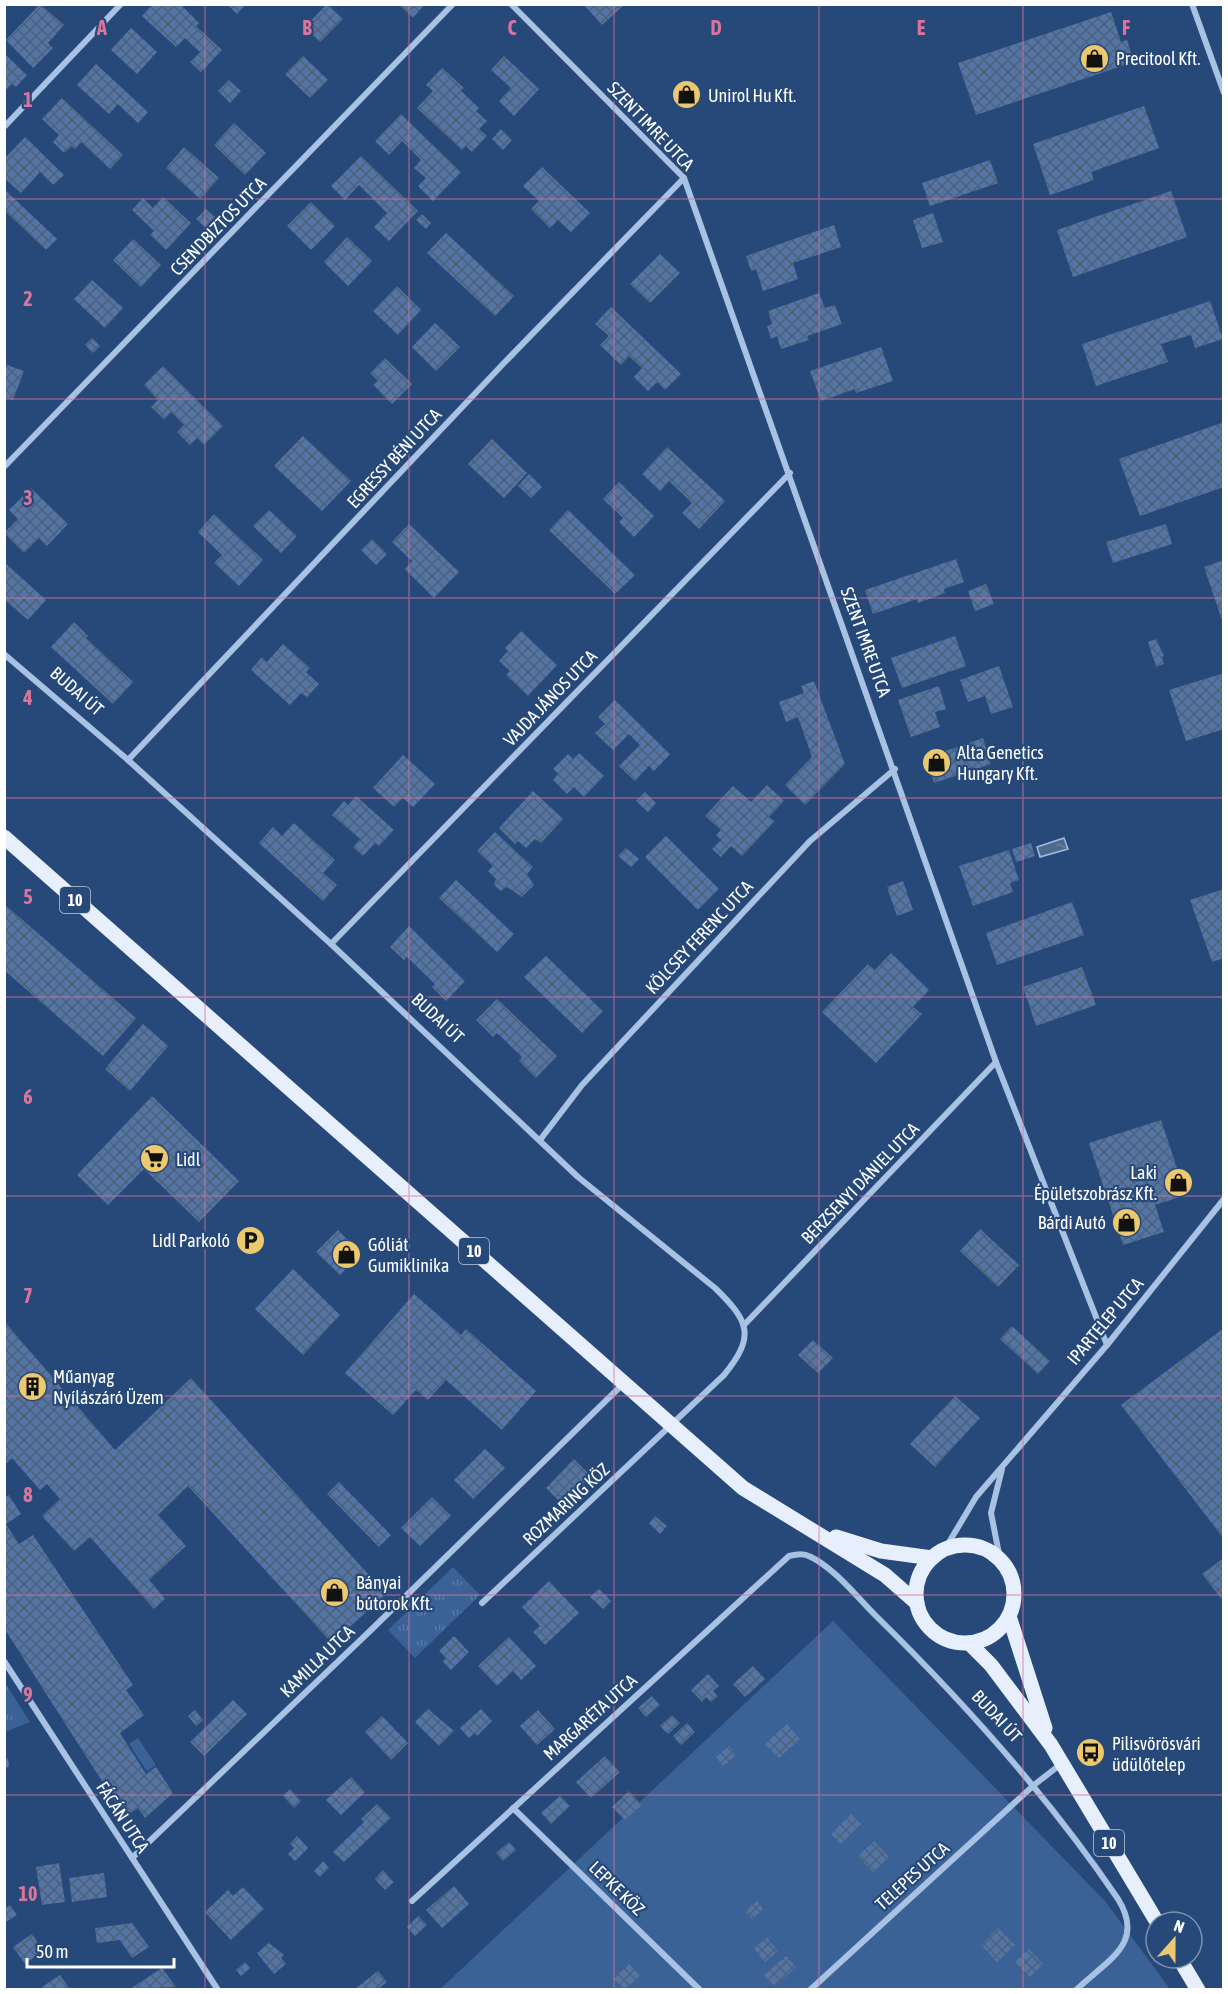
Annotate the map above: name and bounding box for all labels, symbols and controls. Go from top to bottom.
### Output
text: A [96,16,107,39]
text: B [302,16,312,39]
text: C [508,16,517,39]
text: D [710,16,722,39]
text: E [917,16,926,39]
text: F [1122,16,1130,39]
shop icon: Precitool Kft. [1079,42,1111,74]
place label: Precitool Kft. [1116,48,1200,69]
street label: SZENT IMRE UTCA [603,77,699,175]
shop icon: Unirol Hu Kft. [671,79,703,111]
place label: Unirol Hu Kft. [708,85,796,106]
text: 1 [23,88,33,111]
street label: CSENDBIZTOS UTCA [166,172,270,279]
text: 2 [23,287,33,310]
street label: EGRESSY BÉNI UTCA [343,404,446,512]
text: 3 [23,486,33,509]
street label: SZENT IMRE UTCA [836,584,896,700]
street label: VAJDA JÁNOS UTCA [499,646,601,750]
street label: BUDAI ÚT [46,662,108,720]
text: 4 [22,686,33,709]
place label: Alta Genetics Hungary Kft. [957,742,1044,784]
shop icon: Alta Genetics Hungary Kft. [920,746,952,778]
street label: KÖLCSEY FERENC UTCA [641,876,757,998]
text: 5 [23,885,33,908]
road number: 10 [60,887,90,913]
street label: BUDAI ÚT [408,989,468,1047]
text: 6 [23,1085,33,1108]
street label: BERZSENYI DÁNIEL UTCA [797,1118,923,1248]
supermarket icon: Lidl [139,1143,171,1175]
place label: Lidl [176,1149,201,1170]
place label: Laki Épületszobrász Kft. [1034,1162,1157,1204]
shop icon: Laki Épületszobrász Kft. [1162,1166,1194,1198]
shop icon: Bárdi Autó [1111,1206,1143,1238]
place label: Bárdi Autó [1038,1212,1106,1233]
parking icon: Lidl Parkoló [235,1224,267,1256]
place label: Lidl Parkoló [152,1230,230,1251]
place label: Góliát Gumiklinika [368,1234,449,1276]
shop icon: Góliát Gumiklinika [331,1238,363,1270]
road number: 10 [459,1238,489,1264]
street label: IPARTELEP UTCA [1063,1273,1148,1369]
text: 7 [23,1284,33,1307]
place label: Műanyag Nyílászáró Üzem [53,1366,164,1408]
building icon: Műanyag Nyílászáró Üzem [16,1370,48,1402]
street label: ROZMARING KÖZ [518,1459,614,1549]
text: 8 [23,1483,33,1506]
place label: Bányai bútorok Kft. [356,1572,433,1614]
shop icon: Bányai bútorok Kft. [319,1576,351,1608]
street label: KAMILLA UTCA [276,1620,358,1701]
street label: MARGARÉTA UTCA [539,1670,641,1764]
text: 9 [23,1683,33,1706]
street label: BUDAI ÚT [968,1686,1026,1746]
place label: Pilisvörösvári üdülőtelep [1112,1733,1201,1775]
bus stop icon: Pilisvörösvári üdülőtelep [1075,1737,1107,1769]
street label: FÁCÁN UTCA [92,1777,154,1857]
road number: 10 [1094,1830,1124,1856]
street label: TELEPES UTCA [871,1837,953,1915]
street label: LEPKE KÖZ [585,1856,649,1920]
text: 10 [19,1882,37,1905]
north arrow [1144,1910,1204,1970]
text: N [1172,1916,1187,1936]
scale bar [27,1931,174,1969]
text: 50 m [36,1941,68,1962]

